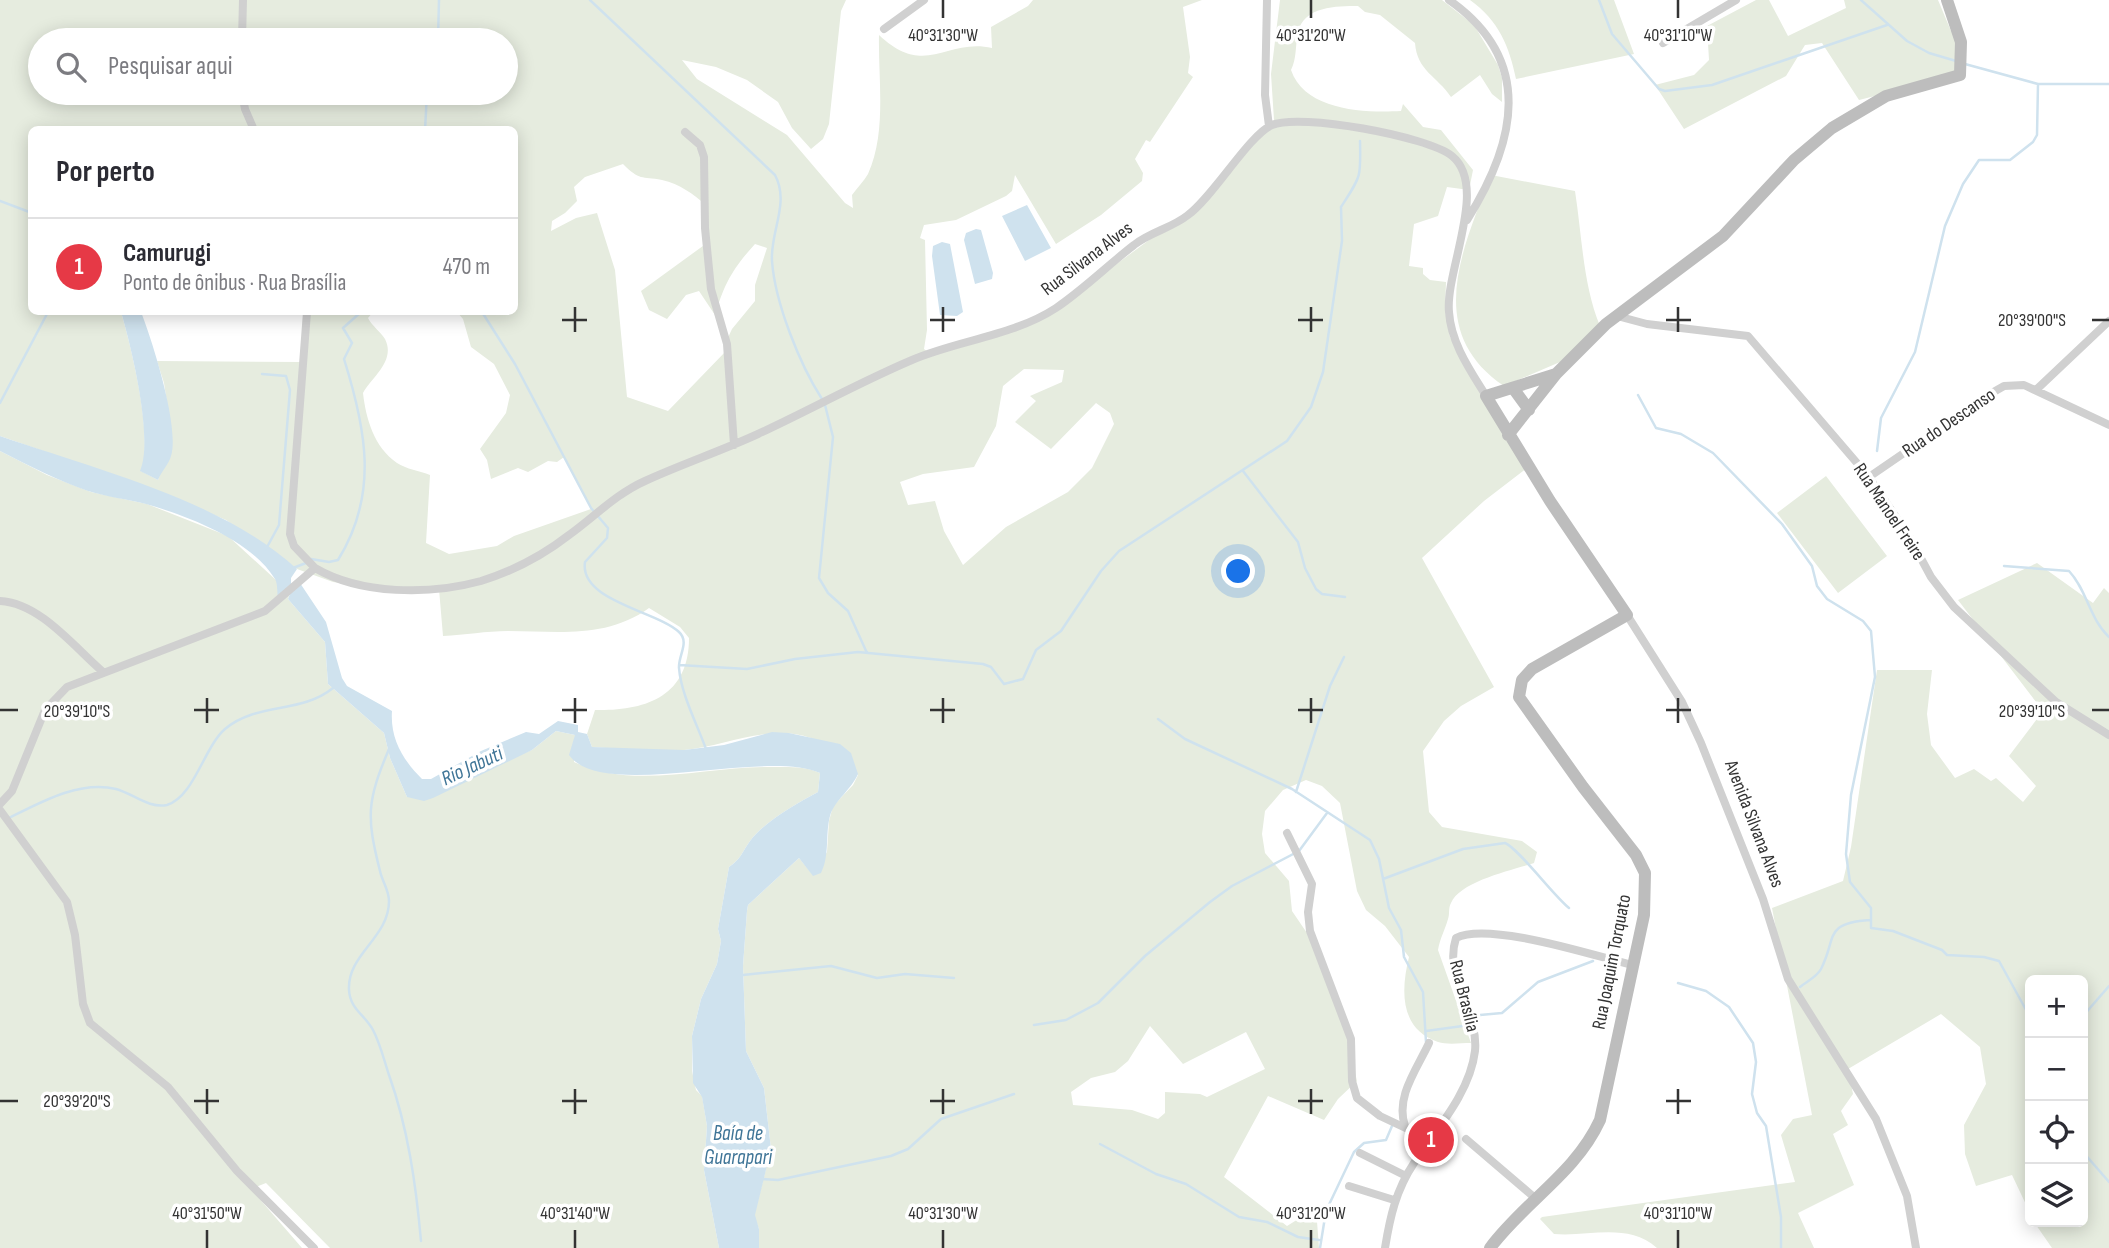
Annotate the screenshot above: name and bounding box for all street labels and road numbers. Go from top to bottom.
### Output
street label: Rua Silvana Alves [1037,217,1137,301]
street label: Rua do Descanso [1898,383,2000,463]
street label: Rua Manoel Freire [1848,459,1930,565]
street label: Avenida Silvana Alves [1719,756,1789,891]
street label: Rua Joaquim Torquato [1588,893,1636,1031]
street label: Rua Brasília [1444,958,1484,1034]

